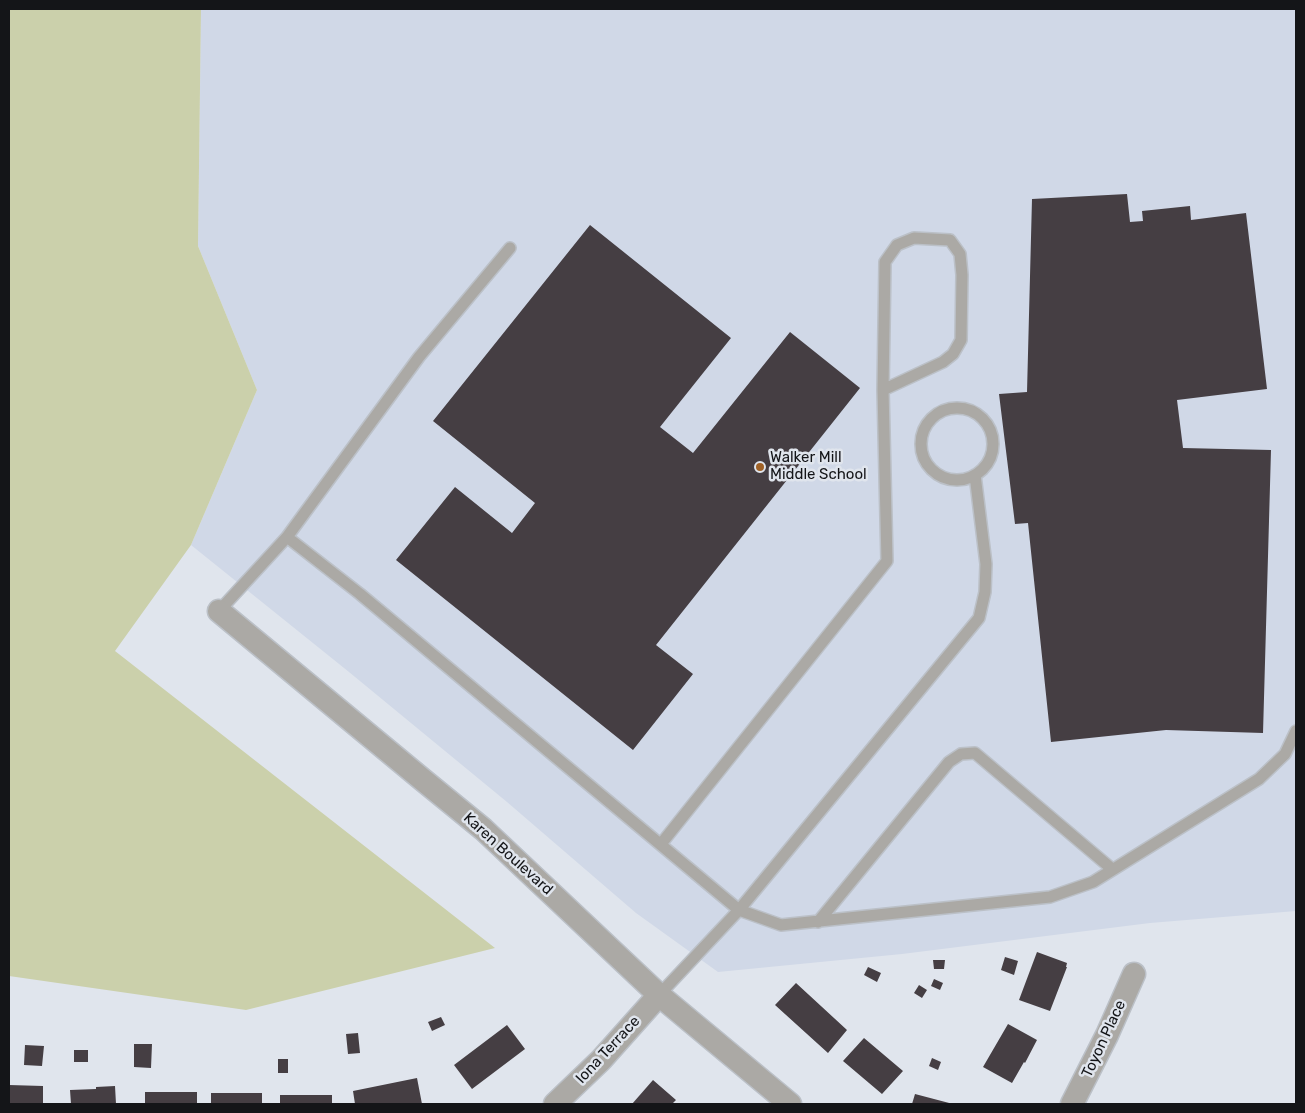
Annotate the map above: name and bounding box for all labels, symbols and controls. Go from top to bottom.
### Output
place label: Walker Mill Middle School [770,449,867,484]
marker: Walker Mill Middle School [754,461,766,473]
street label: Karen Boulevard [460,809,556,899]
street label: Toyon Place [1078,998,1130,1080]
street label: Iona Terrace [572,1013,644,1087]

